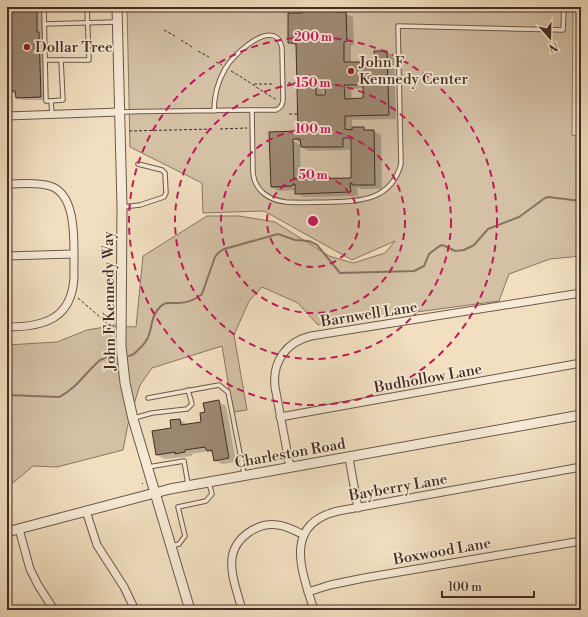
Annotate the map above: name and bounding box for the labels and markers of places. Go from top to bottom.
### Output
place label: Dollar Tree [35,38,113,57]
marker: Dollar Tree [22,42,32,52]
place label: John F Kennedy Center [358,53,469,89]
marker: John F Kennedy Center [346,66,356,76]
centre of rings [306,214,320,228]

